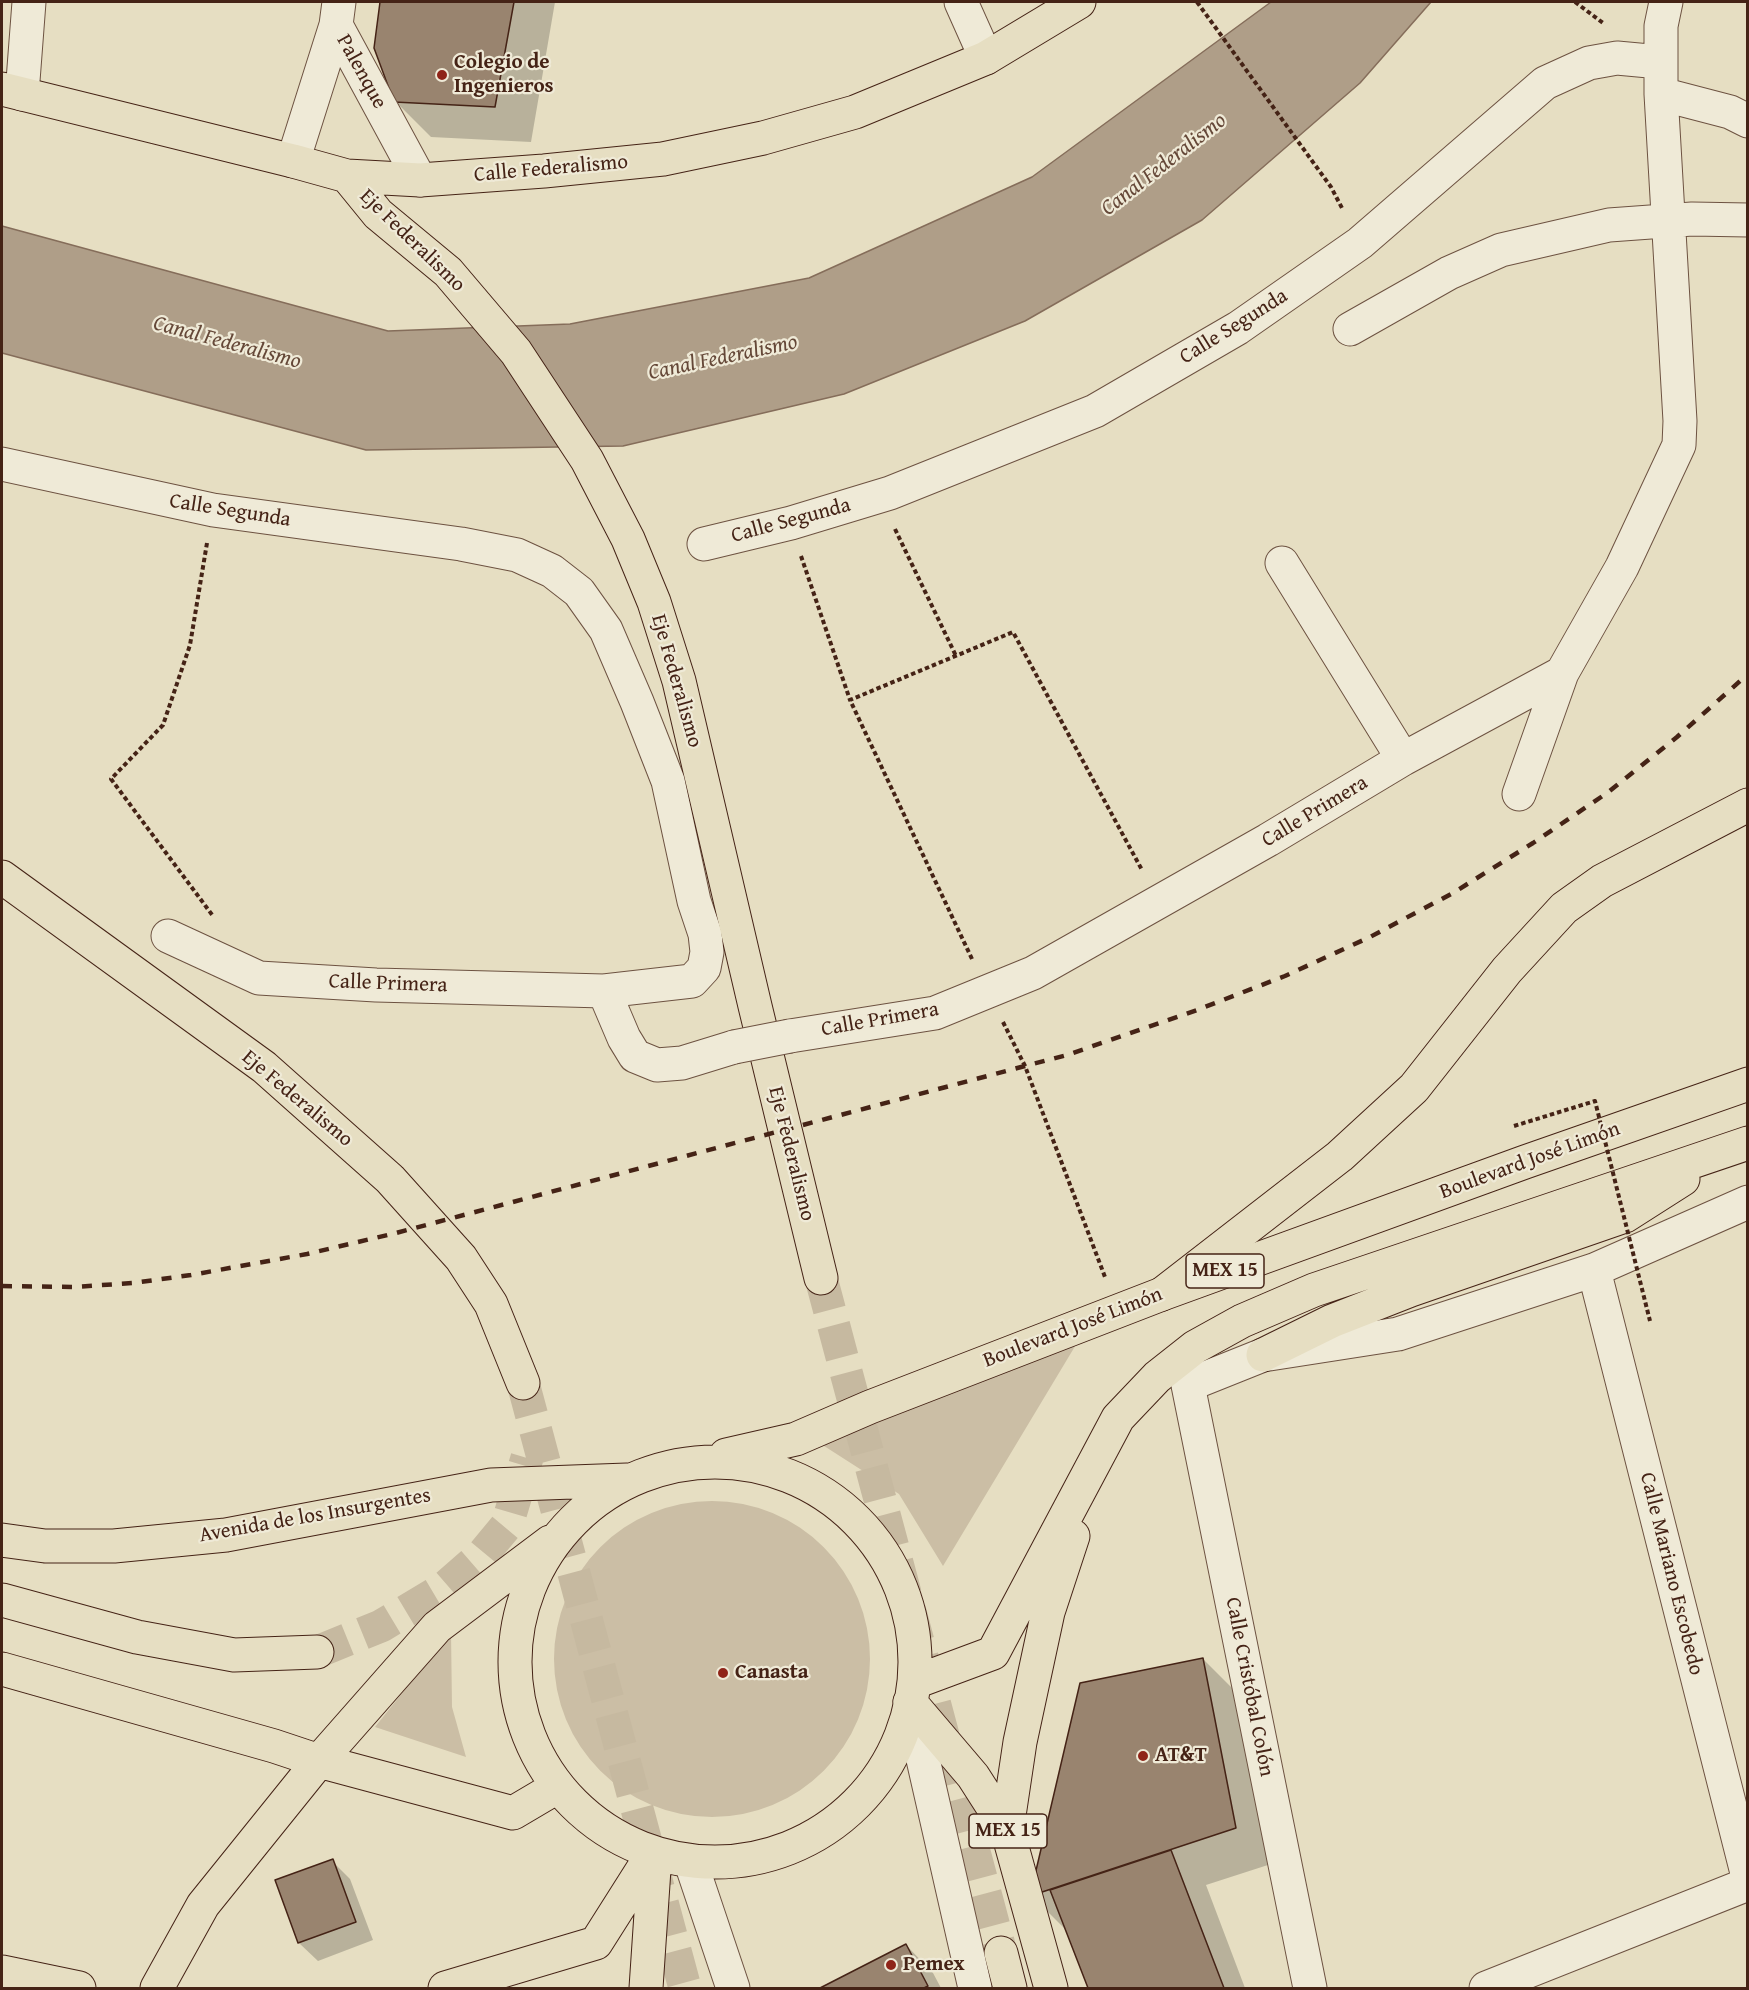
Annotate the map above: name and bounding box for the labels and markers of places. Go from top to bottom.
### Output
place label: Colegio de Ingenieros [454,50,554,100]
marker: Colegio de Ingenieros [435,68,449,82]
place label: Canasta [735,1660,809,1686]
marker: Canasta [716,1666,730,1680]
place label: AT&T [1155,1743,1207,1769]
marker: AT&T [1136,1749,1150,1763]
place label: Pemex [903,1952,965,1978]
marker: Pemex [884,1958,898,1972]

